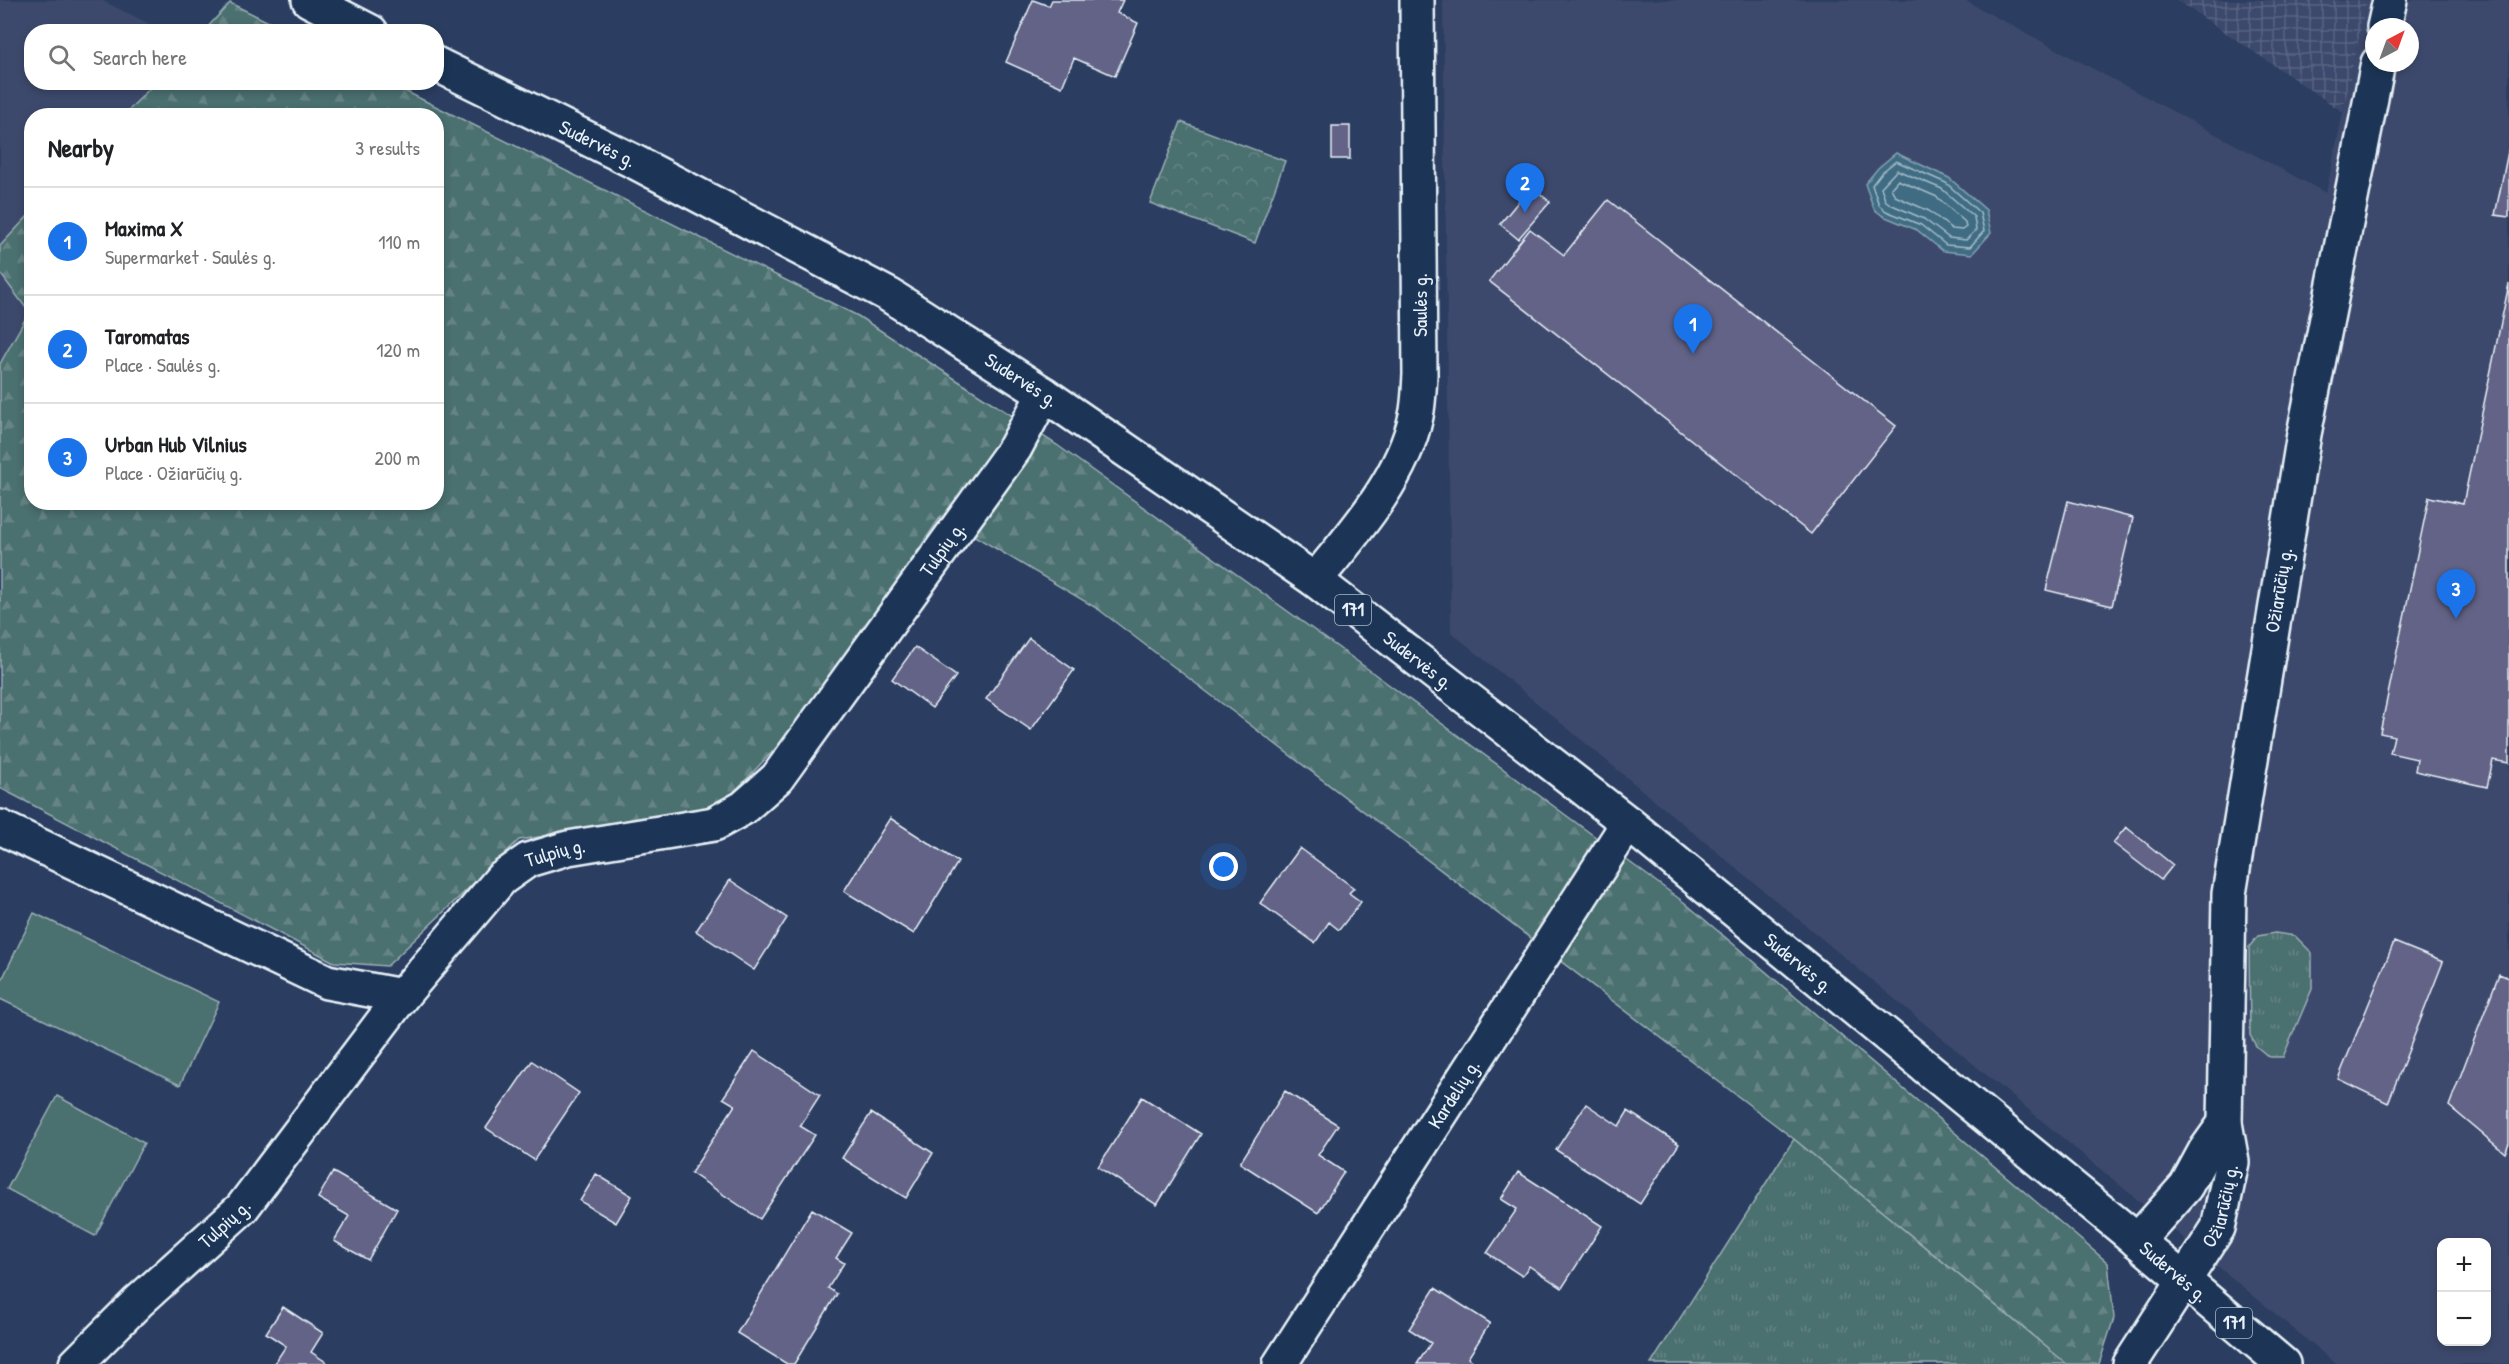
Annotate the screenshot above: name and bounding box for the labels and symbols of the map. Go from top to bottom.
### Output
north arrow [2365,18,2419,72]
street label: Sudervės g. [555,113,641,173]
pin: 2 [1506,164,1544,213]
street label: Saulės g. [1406,273,1433,337]
pin: 1 [1674,304,1712,354]
street label: Sudervės g. [980,346,1064,413]
street label: Tulpių g. [913,516,971,582]
street label: Ožiarūčių g. [2258,546,2298,635]
pin: 3 [2436,570,2476,619]
road number: 171 [1335,595,1371,625]
street label: Sudervės g. [1378,624,1459,696]
street label: Tulpių g. [522,831,587,873]
your location [1209,852,1238,881]
street label: Sudervės g. [1759,926,1839,999]
street label: Kardelių g. [1421,1054,1486,1134]
street label: Ožiarūčių g. [2195,1162,2244,1253]
street label: Tulpių g. [192,1194,257,1254]
street label: Sudervės g. [2134,1235,2214,1308]
road number: 171 [2216,1308,2252,1338]

